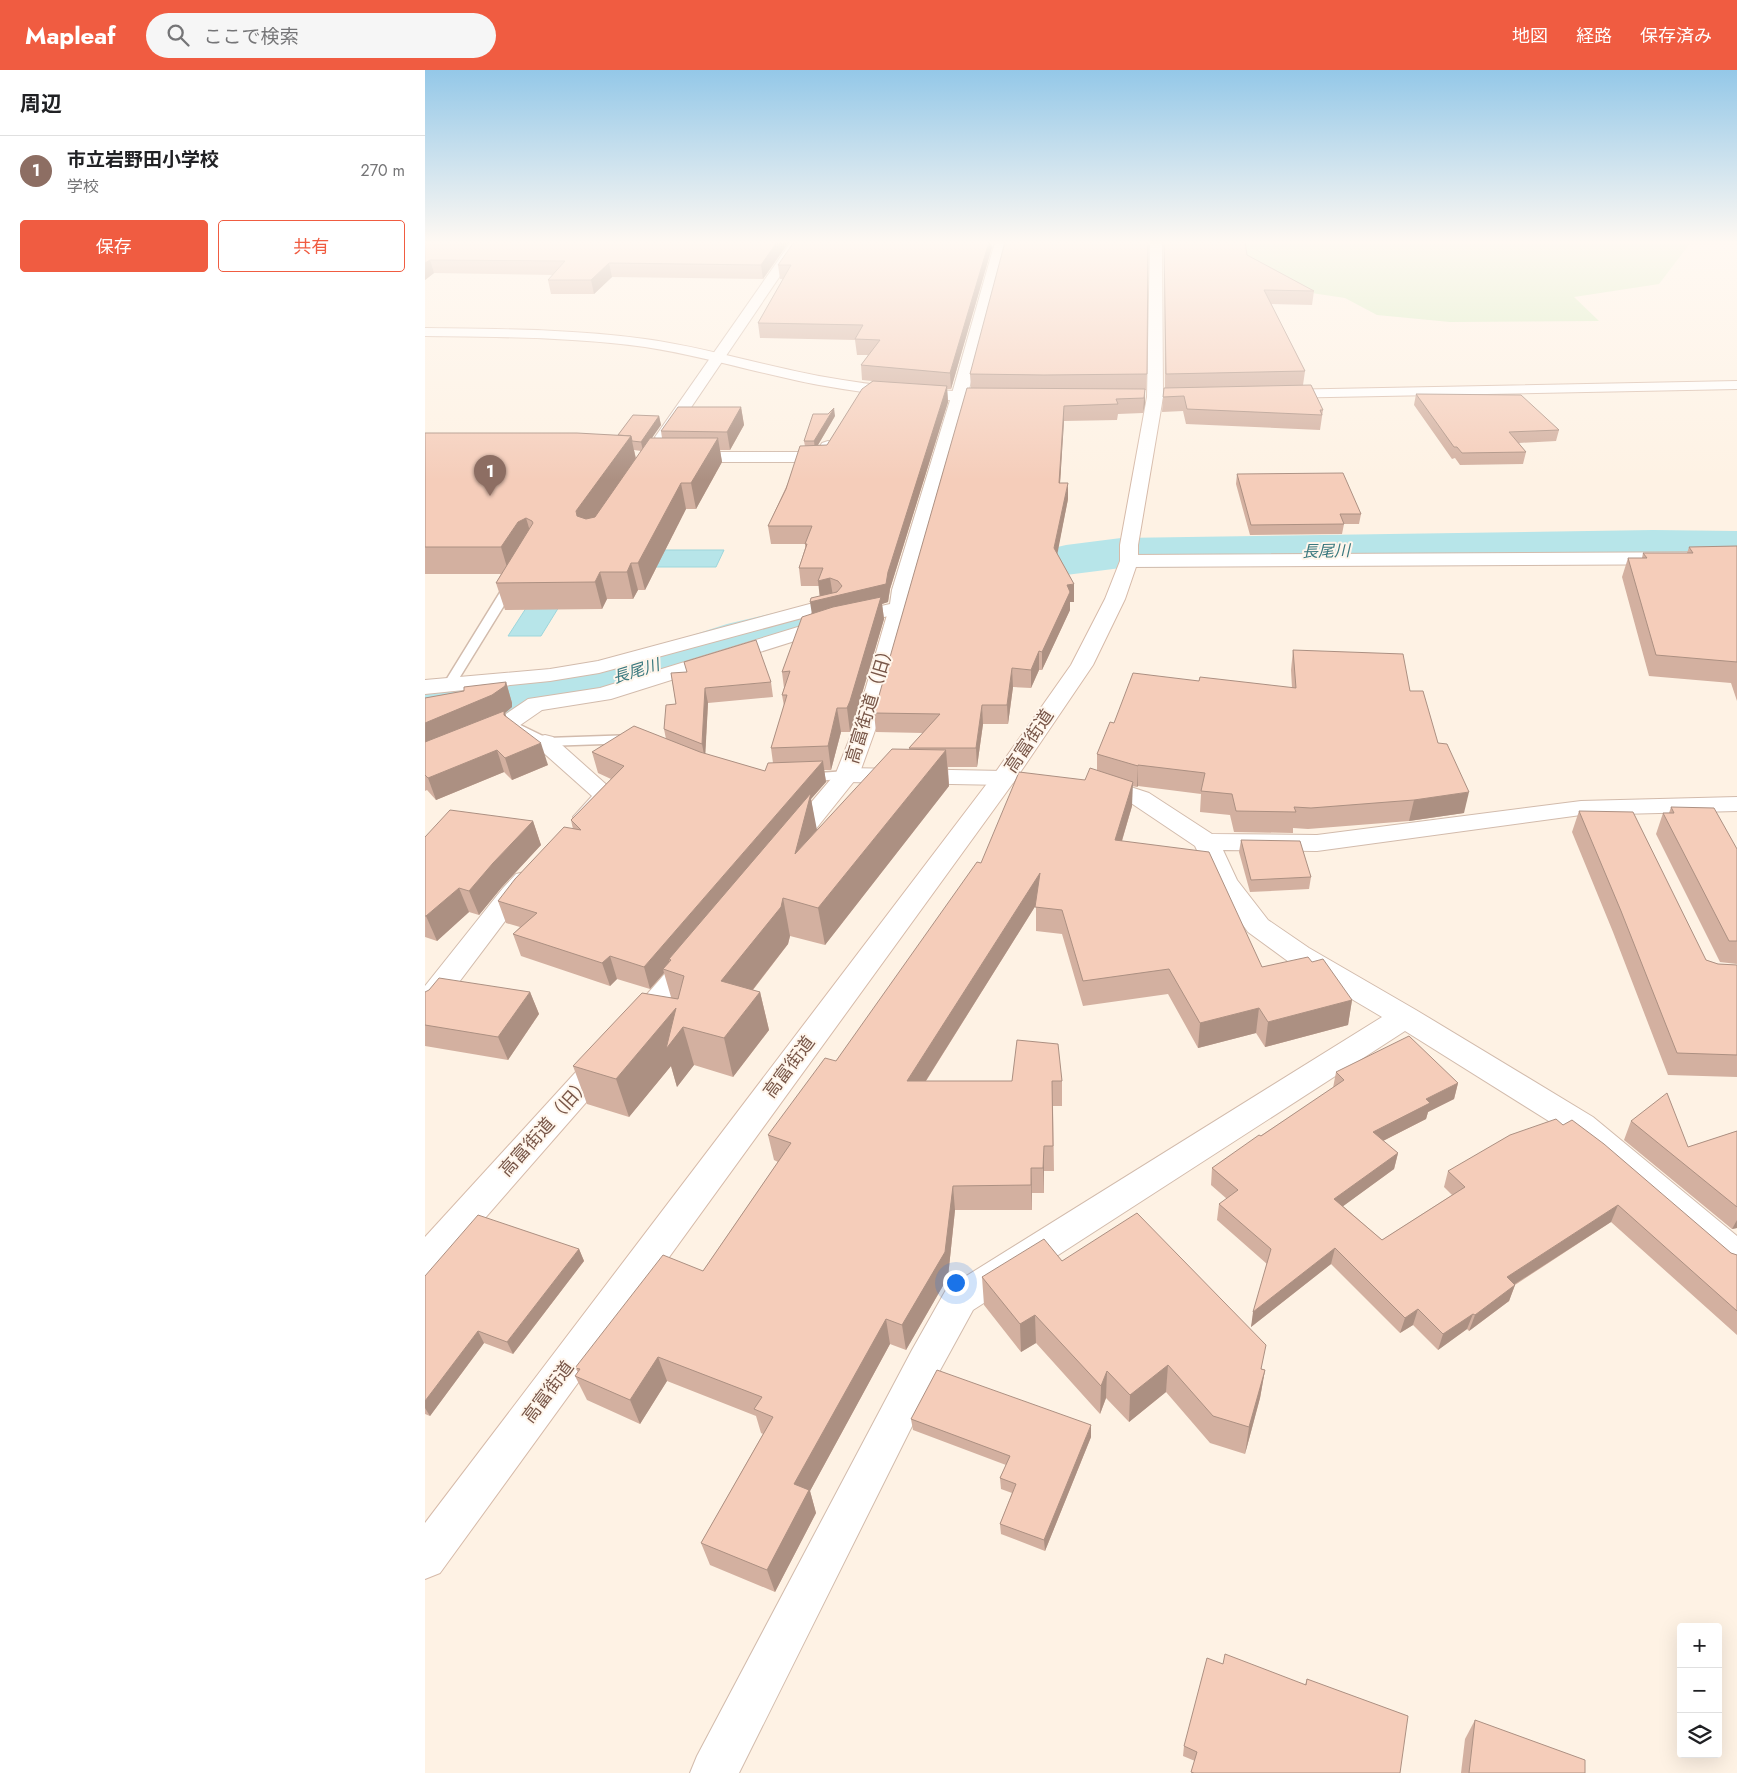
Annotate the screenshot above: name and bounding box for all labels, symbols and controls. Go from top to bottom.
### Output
search box [146,13,496,58]
text: Mapleaf [25,18,116,53]
icon: search [164,21,192,49]
text: ここで検索 [204,23,299,50]
text: 地図 [1512,23,1548,49]
text: 経路 [1576,23,1612,49]
text: 保存済み [1640,23,1712,49]
text: 周辺 [20,89,62,119]
text: 市立岩野田小学校 [67,146,219,173]
text: 1 [32,159,40,182]
text: 270 m [361,159,405,182]
text: 学校 [67,175,99,198]
button: 保存 [20,220,208,272]
button: 共有 [218,220,405,272]
pin: 1 [474,455,506,496]
water label: 長尾川 [1302,539,1352,563]
street label: 高富街道（旧） [839,639,901,767]
water label: 長尾川 [610,652,664,689]
street label: 高富街道 [998,704,1060,778]
street label: 高富街道 [757,1030,821,1104]
street label: 高富街道（旧） [493,1071,597,1183]
your location [943,1270,969,1296]
street label: 高富街道 [516,1355,580,1429]
map controls [1677,1623,1722,1758]
button: + [1677,1623,1722,1668]
button: − [1677,1668,1722,1713]
button: layers [1677,1713,1722,1758]

